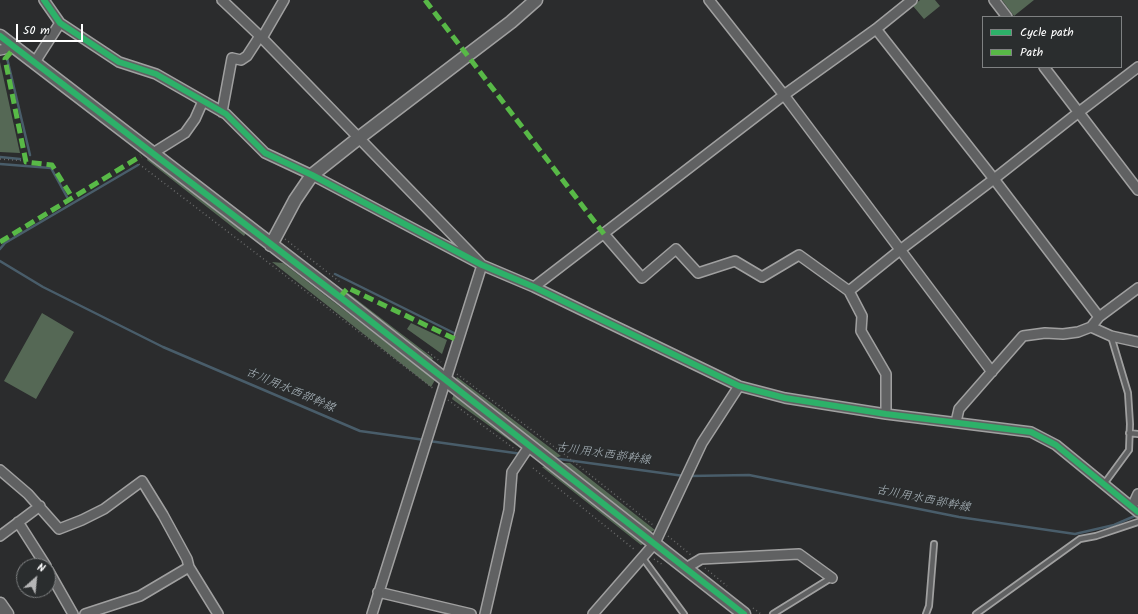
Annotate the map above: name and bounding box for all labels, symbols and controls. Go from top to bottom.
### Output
scale bar [18,16,85,42]
legend [982,16,1122,68]
text: 50 m [23,21,50,40]
text: Cycle path [1020,23,1074,42]
text: Path [1020,43,1043,62]
water label: 古川用水西部幹線 [243,366,337,416]
water label: 古川用水西部幹線 [554,441,652,469]
water label: 古川用水西部幹線 [875,484,971,516]
north arrow [16,558,56,598]
text: N [34,559,48,578]

